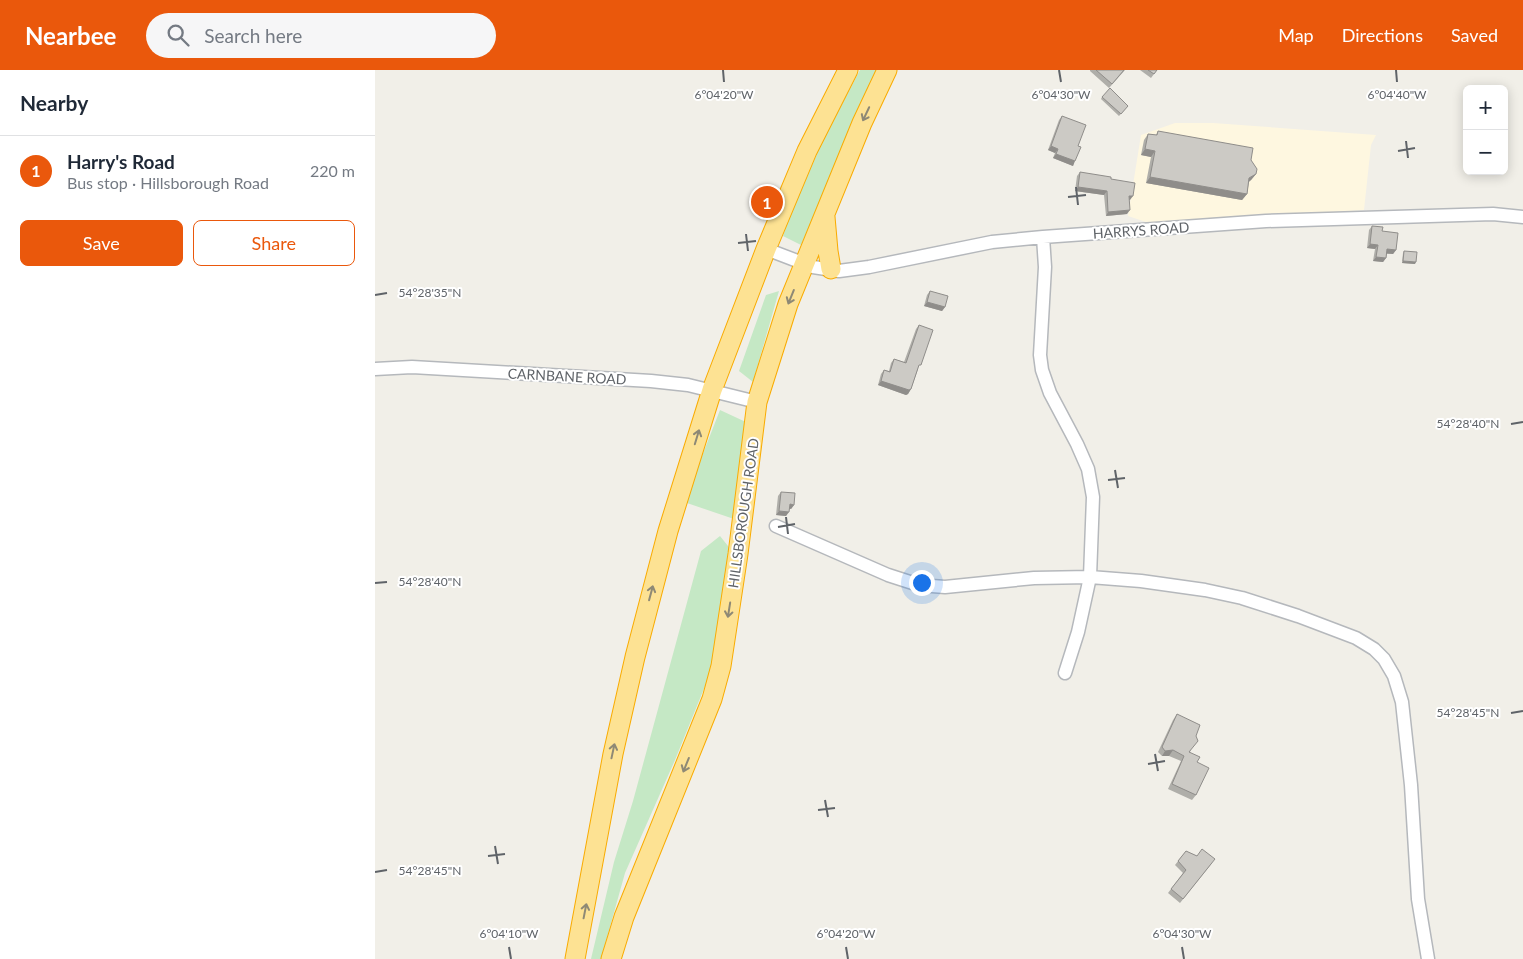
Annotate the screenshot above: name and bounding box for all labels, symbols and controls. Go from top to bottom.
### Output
search box [146,13,496,58]
text: Nearbee [25,21,116,50]
icon: search [164,21,192,49]
text: Search here [204,24,302,47]
text: Map [1278,24,1314,46]
text: Directions [1342,24,1423,46]
text: Saved [1451,24,1498,46]
map controls [1463,85,1508,175]
button: + [1463,85,1508,130]
text: 6°04'20"W [694,87,754,102]
text: 6°04'30"W [1031,87,1091,102]
text: 6°04'40"W [1367,87,1427,102]
text: Nearby [20,90,88,115]
one-way arrow [861,106,870,121]
button: − [1463,130,1508,175]
text: Harry's Road [67,150,175,173]
text: 1 [31,161,41,180]
text: 220 m [310,161,355,180]
text: Bus stop · Hillsborough Road [67,173,269,192]
pin: 1 [751,183,783,221]
street label: HARRYS ROAD [1092,218,1190,242]
button: Save [20,220,183,266]
button: Share [193,220,355,266]
text: 54°28'35"N [399,285,461,300]
one-way arrow [786,289,795,304]
street label: CARNBANE ROAD [507,364,627,388]
text: 54°28'40"N [1437,416,1499,431]
one-way arrow [693,430,703,446]
street label: HILLSBOROUGH ROAD [724,437,762,589]
your location [909,570,935,596]
text: 54°28'40"N [399,574,461,589]
one-way arrow [646,586,656,602]
one-way arrow [724,601,734,617]
text: 54°28'45"N [1437,705,1499,720]
one-way arrow [609,744,619,760]
one-way arrow [681,757,690,773]
text: 54°28'45"N [399,863,461,878]
one-way arrow [580,904,590,920]
text: 6°04'10"W [479,926,539,941]
text: 6°04'20"W [816,926,876,941]
text: 6°04'30"W [1152,926,1212,941]

